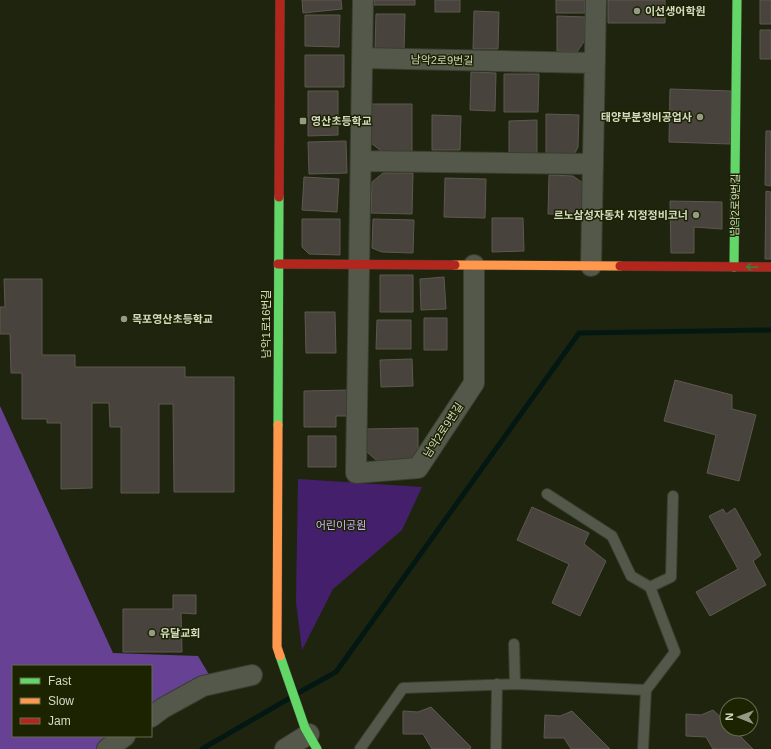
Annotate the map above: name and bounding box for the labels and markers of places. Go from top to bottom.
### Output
place label: 이선생어학원 [645,5,706,17]
marker: 이선생어학원 [632,6,642,16]
place label: 태양부분정비공업사 [601,111,692,123]
marker: 태양부분정비공업사 [695,112,705,122]
place label: 영산초등학교 [311,115,372,127]
marker: 영산초등학교 [298,116,308,126]
place label: 르노삼성자동차 지정정비코너 [553,209,688,221]
marker: 르노삼성자동차 지정정비코너 [691,210,701,220]
place label: 목포영산초등학교 [132,313,213,325]
marker: 목포영산초등학교 [119,314,129,324]
place label: 유달교회 [160,627,200,639]
marker: 유달교회 [147,628,157,638]

